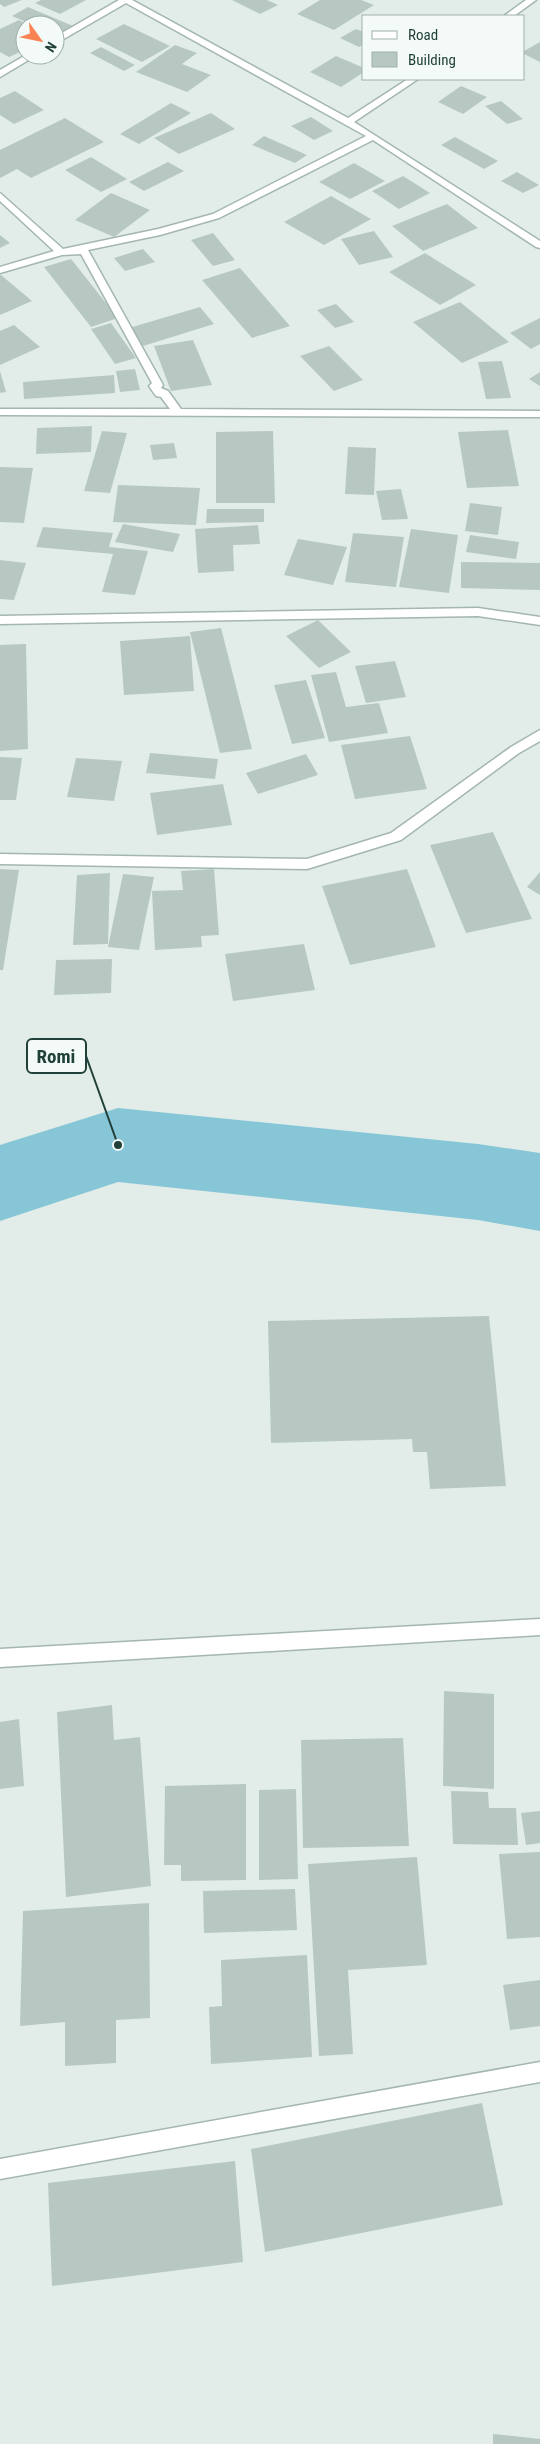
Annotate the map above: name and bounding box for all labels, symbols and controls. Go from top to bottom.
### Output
north arrow [15,15,65,65]
legend [362,15,525,80]
text: Road [408,26,438,44]
text: N [42,39,60,55]
text: Building [408,51,456,69]
callout: Romi [27,1039,86,1073]
text: Romi [37,1045,75,1068]

